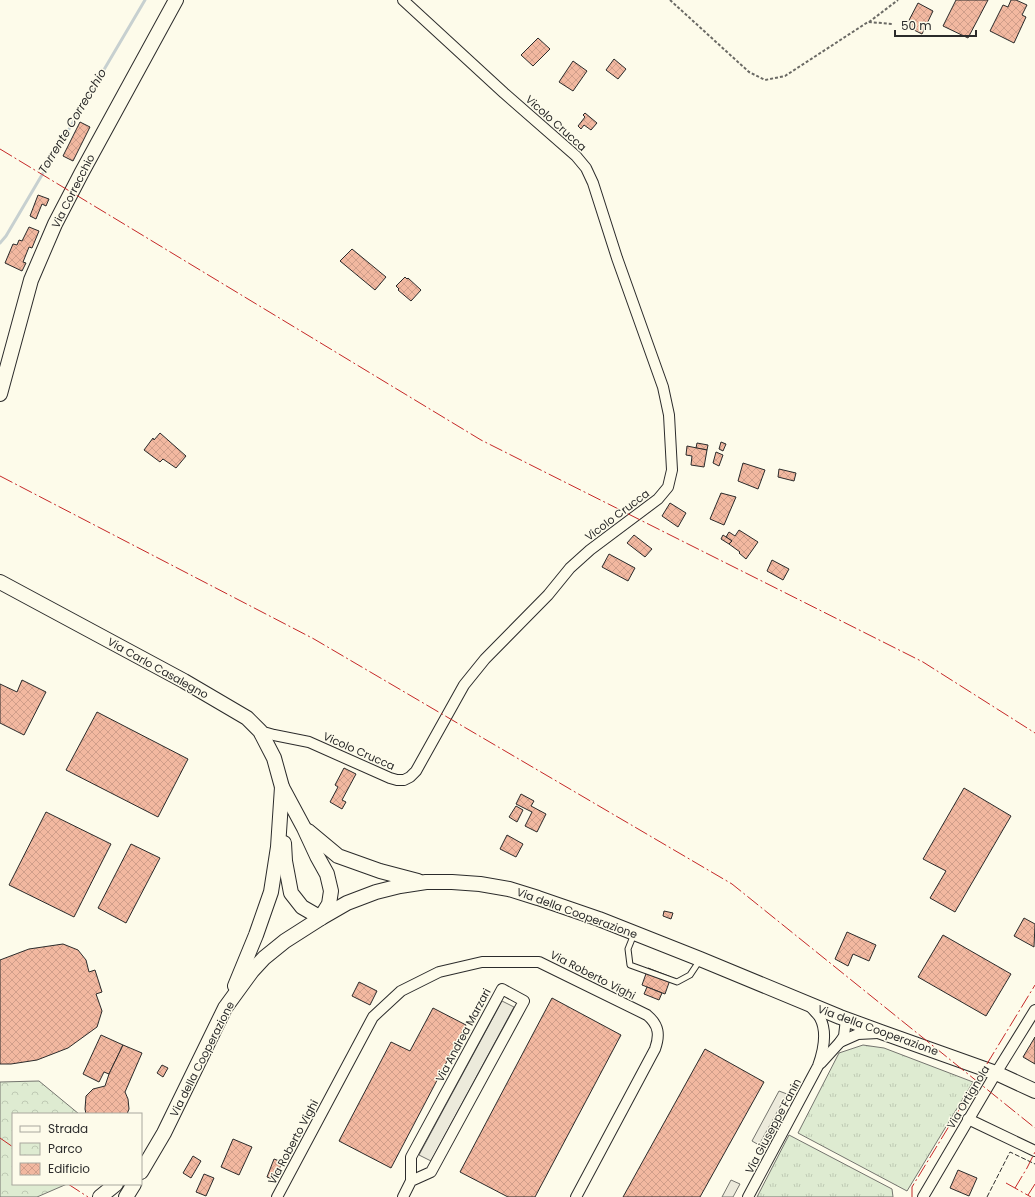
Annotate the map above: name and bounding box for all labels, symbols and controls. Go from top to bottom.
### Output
scale bar [895,12,976,38]
text: 50 m [901,17,932,34]
water label: Torrente Correcchio [34,65,110,177]
street label: Vicolo Crucca [522,91,590,155]
street label: Via Correcchio [47,151,99,231]
street label: Vicolo Crucca [581,485,653,545]
street label: Via Carlo Casalegno [105,634,211,702]
street label: Vicolo Crucca [321,728,397,774]
street label: Via della Cooperazione [514,884,640,942]
street label: Via Roberto Vighi [548,947,639,1004]
street label: Via Andrea Marzari [432,985,495,1085]
street label: Via della Cooperazione [166,998,238,1119]
street label: Via della Cooperazione [815,1001,941,1059]
street label: Via Ortignola [943,1062,993,1132]
street label: Via Giuseppe Fanin [741,1076,805,1176]
street label: Via Roberto Vighi [264,1097,322,1187]
legend [12,1113,142,1185]
text: Strada [48,1120,88,1137]
text: Parco [48,1140,83,1157]
text: Edificio [48,1160,90,1177]

